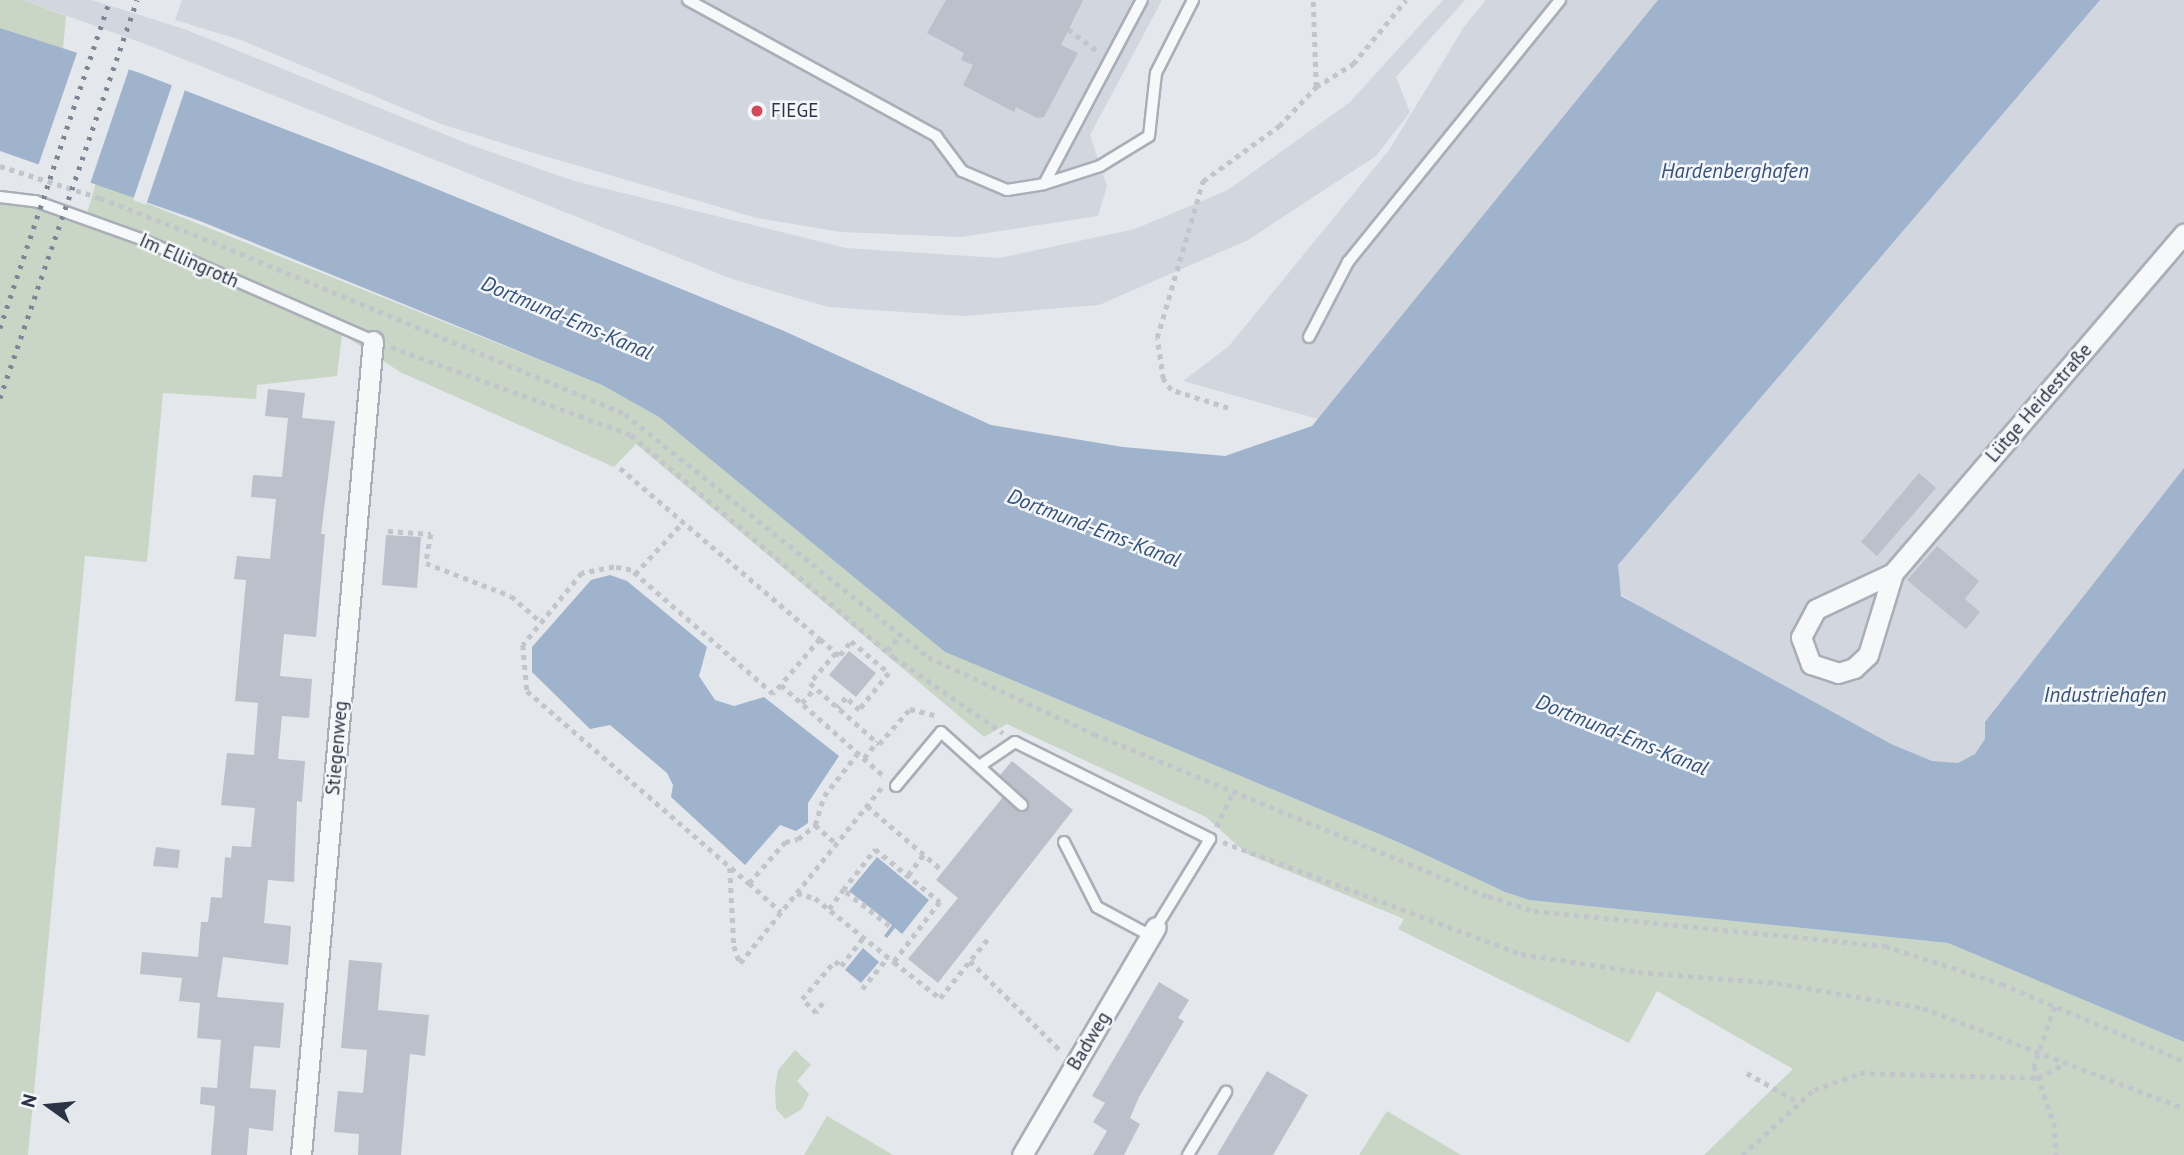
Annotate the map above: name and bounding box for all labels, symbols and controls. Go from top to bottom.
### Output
place label: FIEGE [771,100,818,122]
marker: FIEGE [749,103,765,119]
water label: Hardenberghafen [1661,158,1809,184]
street label: Im Ellingroth [136,229,242,293]
water label: Dortmund-Ems-Kanal [478,271,656,365]
street label: Lütge Heidestraße [1981,339,2097,467]
water label: Dortmund-Ems-Kanal [1004,483,1184,573]
water label: Industriehafen [2043,682,2167,708]
water label: Dortmund-Ems-Kanal [1532,689,1712,781]
street label: Stiegenweg [322,700,352,796]
street label: Badweg [1063,1008,1115,1074]
north arrow [14,1071,84,1141]
text: N [16,1091,42,1110]

